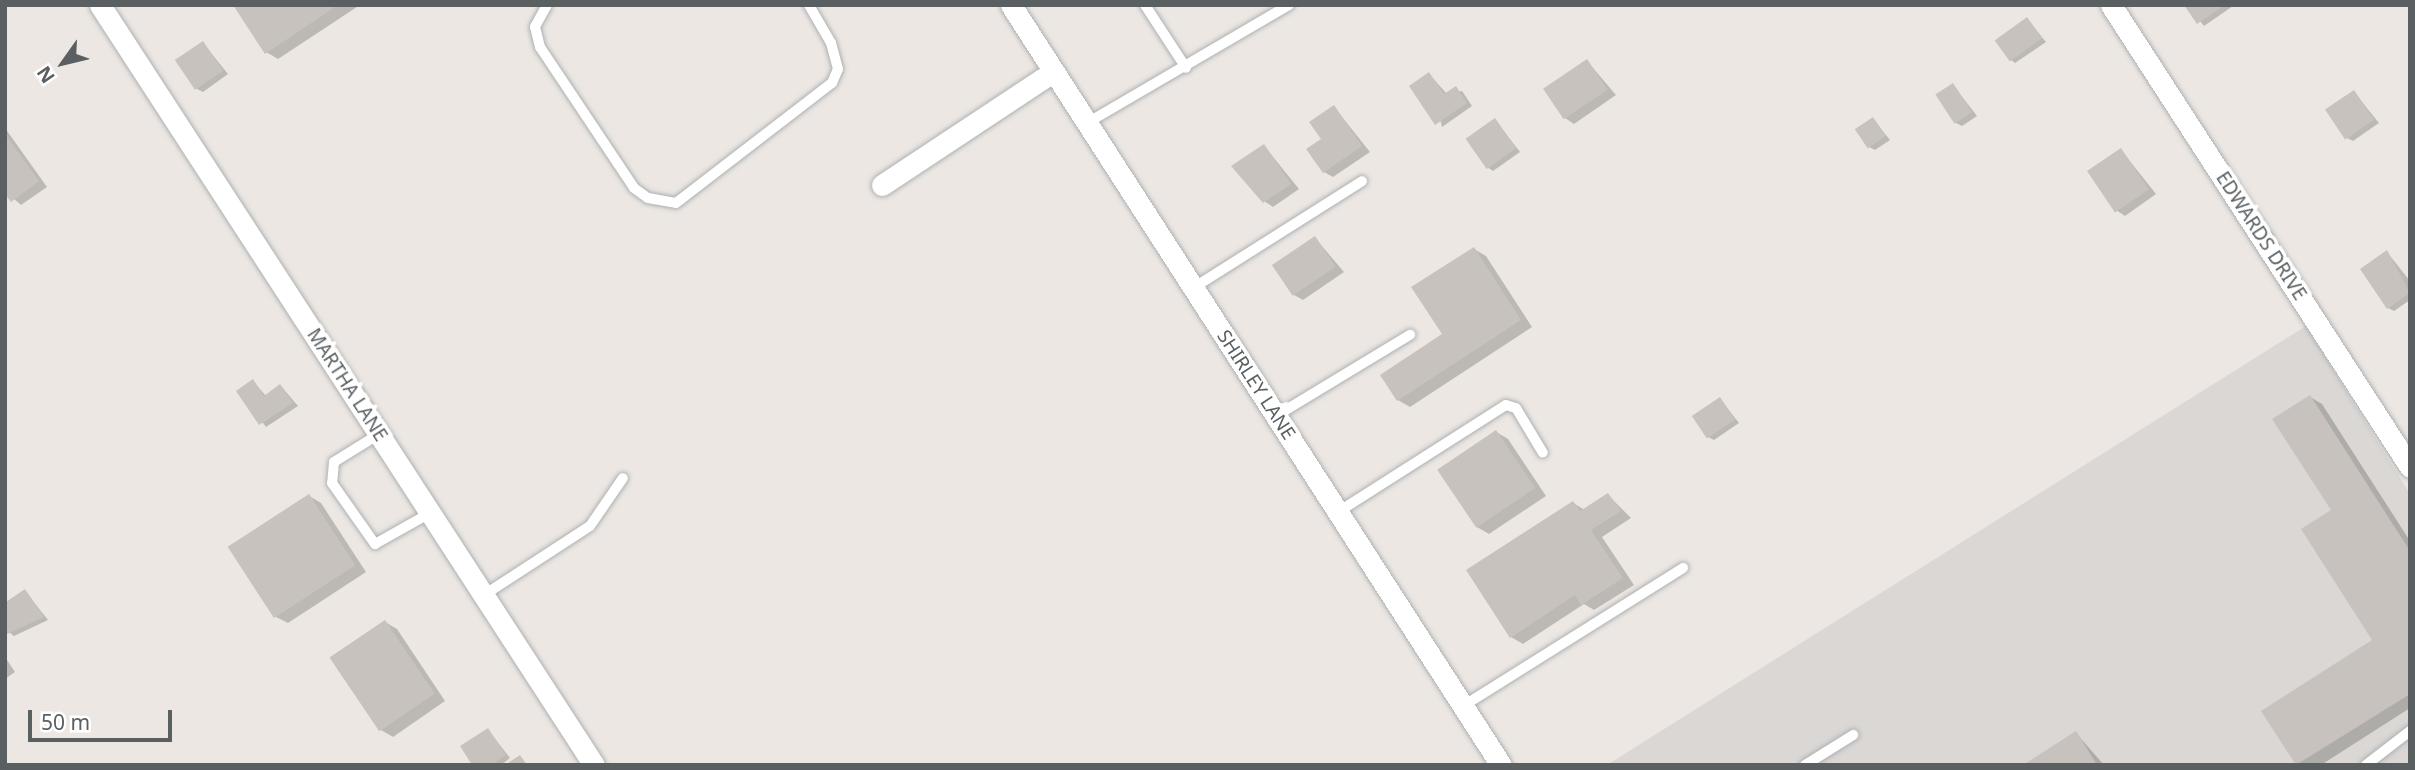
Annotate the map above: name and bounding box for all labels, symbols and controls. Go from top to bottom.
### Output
north arrow [28,28,98,98]
text: N [30,61,61,88]
street label: EDWARDS DRIVE [2211,168,2311,304]
street label: MARTHA LANE [302,324,392,446]
street label: SHIRLEY LANE [1212,326,1300,444]
scale bar [32,696,175,740]
text: 50 m [41,708,90,736]

